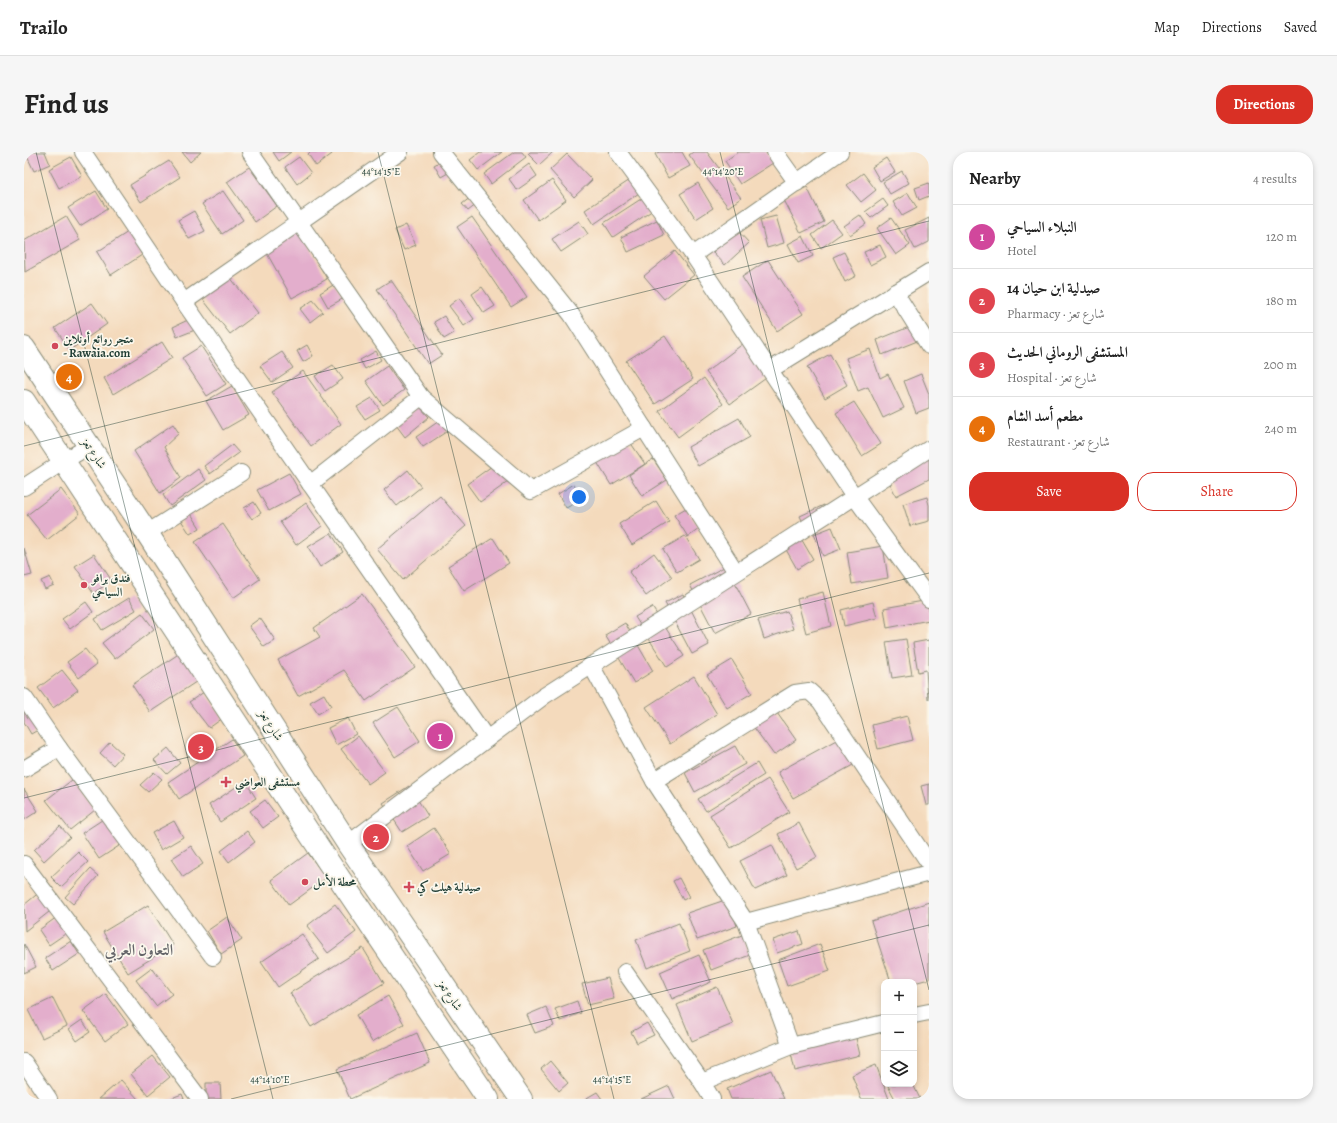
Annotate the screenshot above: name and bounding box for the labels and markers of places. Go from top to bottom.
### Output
place label: متجر روائع أونلاين - Rawaia.com [63,331,134,361]
marker: متجر روائع أونلاين - Rawaia.com [50,341,60,351]
pin: 4 [56,362,82,392]
place label: فندق برافو السياحي [90,570,131,602]
marker: فندق برافو السياحي [79,580,89,590]
pin: 1 [427,721,453,751]
pin: 3 [188,732,214,762]
place label: مستشفى العواضي [235,774,300,793]
marker: مستشفى العواضي [220,776,232,788]
pin: 2 [363,822,389,852]
place label: محطة الأمل [313,873,357,890]
marker: محطة الأمل [300,877,310,887]
place label: صيدلية هيلث كي [416,879,481,897]
marker: صيدلية هيلث كي [404,882,414,892]

